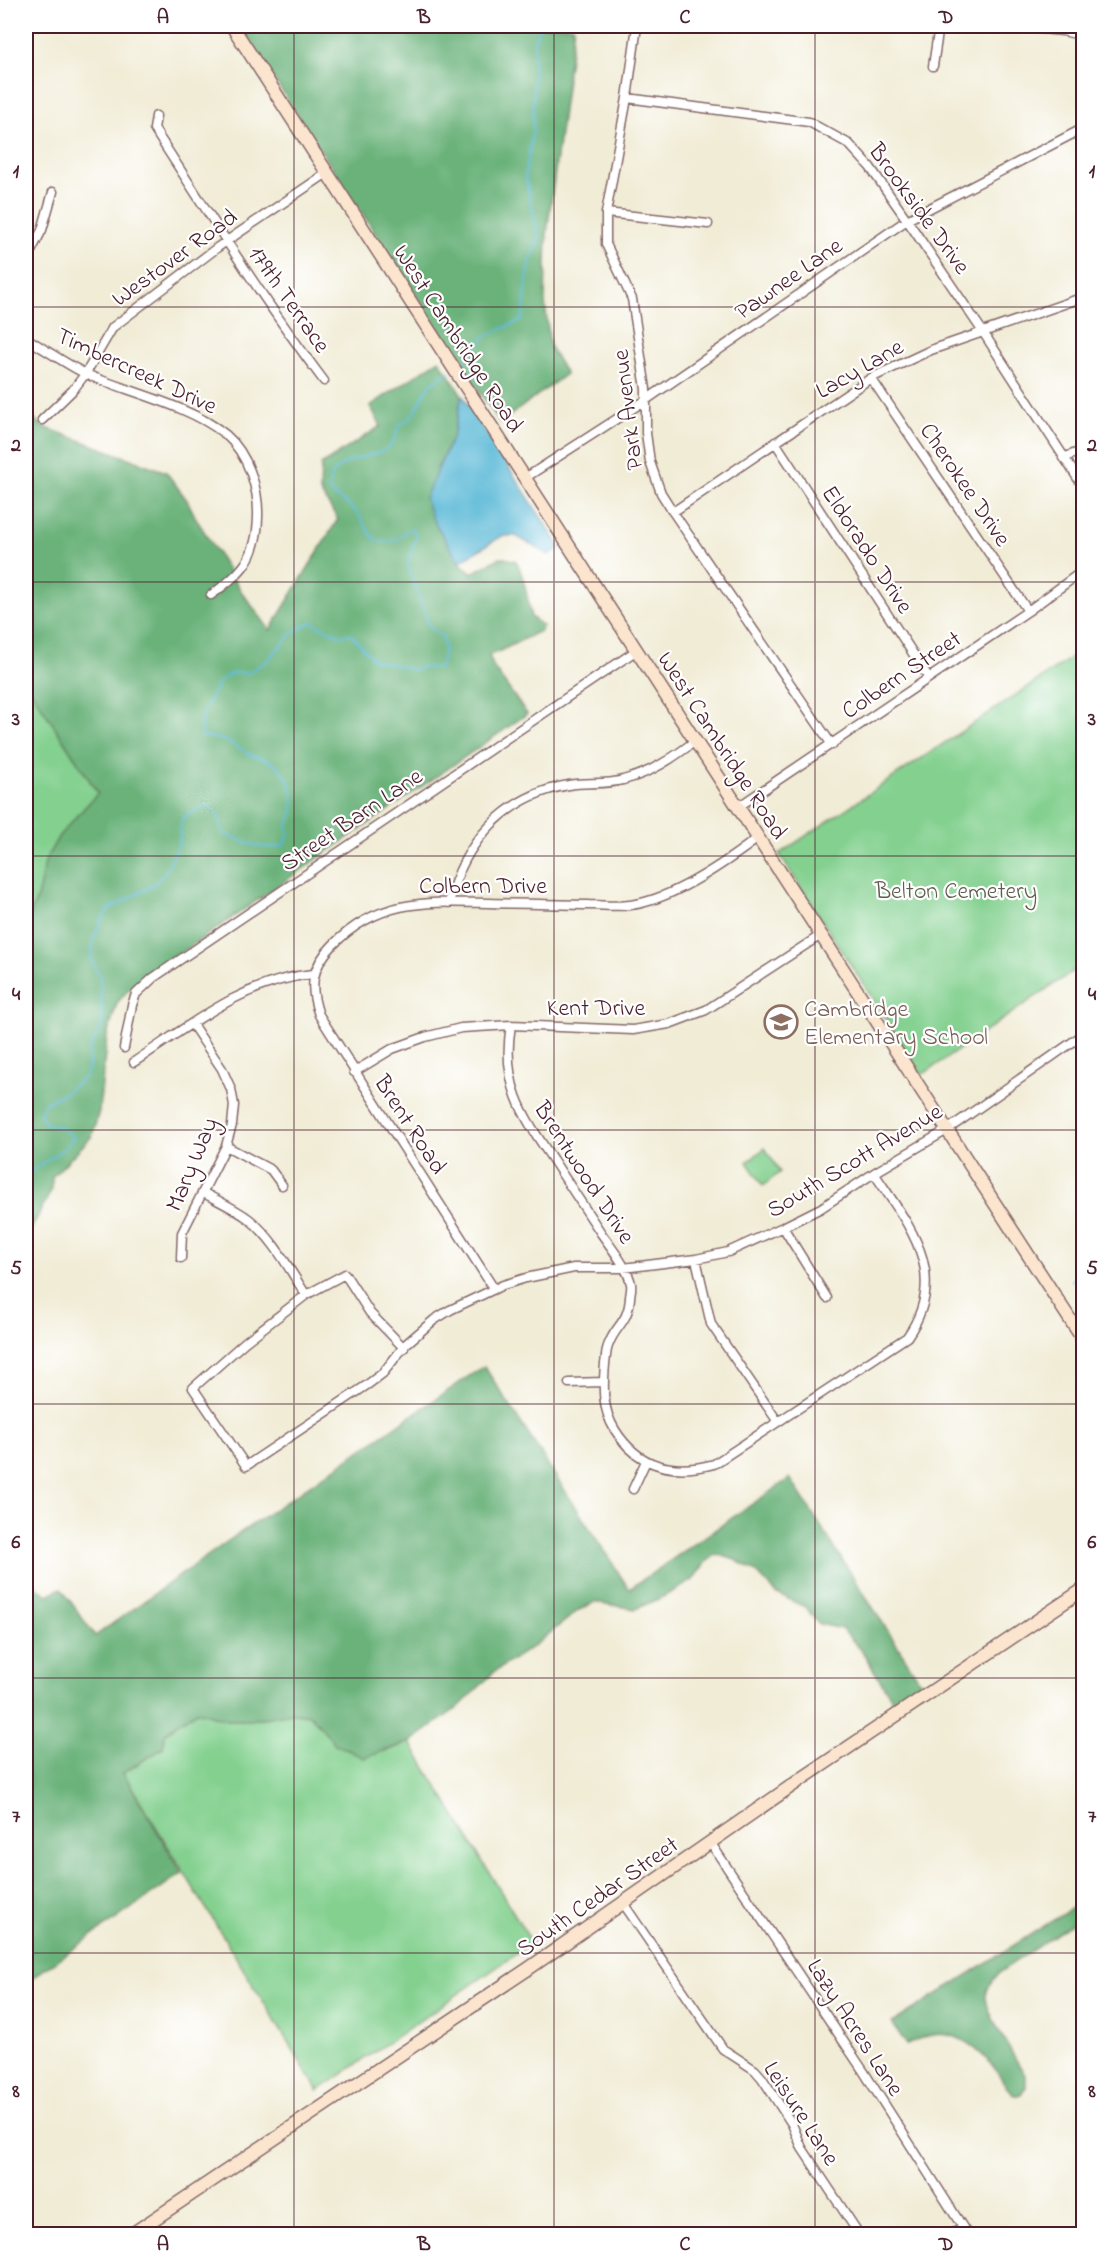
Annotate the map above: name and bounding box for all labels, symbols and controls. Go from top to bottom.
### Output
text: A [157,4,169,33]
text: B [416,4,431,33]
text: C [680,4,691,33]
text: D [938,4,953,33]
street label: Brookside Drive [858,136,978,283]
text: 1 [13,158,20,187]
text: 1 [1089,158,1096,187]
street label: Westover Road [105,201,246,317]
street label: Pawnee Lane [728,230,851,330]
street label: West Cambridge Road [383,238,531,441]
street label: 179th Terrace [238,240,338,361]
street label: Timbercreek Drive [50,320,222,425]
street label: Lacy Lane [810,331,911,410]
street label: Park Avenue [605,347,654,472]
street label: Cherokee Drive [910,416,1018,555]
text: 2 [10,432,21,461]
text: 2 [1086,432,1097,461]
street label: Eldorado Drive [811,479,921,622]
street label: Colbern Street [835,623,969,729]
street label: West Cambridge Road [647,645,795,848]
text: 3 [11,706,20,735]
text: 3 [1087,706,1096,735]
street label: Street Barn Lane [274,760,431,882]
street label: Colbern Drive [419,870,547,905]
park label: Belton Cemetery [874,875,1037,911]
text: 4 [12,981,21,1010]
text: 4 [1088,981,1097,1010]
street label: Kent Drive [547,992,645,1027]
place label: Cambridge Elementary School [804,993,988,1057]
school or university icon: Cambridge Elementary School [763,1004,799,1040]
street label: Brent Road [363,1068,454,1182]
street label: Brentwood Drive [523,1094,642,1252]
street label: South Scott Avenue [761,1096,950,1229]
street label: Mary Way [158,1112,230,1218]
text: 5 [10,1255,22,1284]
text: 5 [1086,1255,1098,1284]
text: 6 [12,1529,21,1558]
text: 6 [1088,1529,1097,1558]
text: 7 [12,1803,21,1832]
text: 7 [1088,1803,1097,1832]
street label: South Cedar Street [510,1829,687,1967]
street label: Lazy Acres Lane [795,1953,912,2105]
street label: Leisure Lane [753,2055,847,2174]
text: 8 [11,2078,20,2107]
text: 8 [1087,2078,1096,2107]
text: A [157,2231,169,2260]
text: B [416,2231,431,2260]
text: C [680,2231,691,2260]
text: D [938,2231,953,2260]

